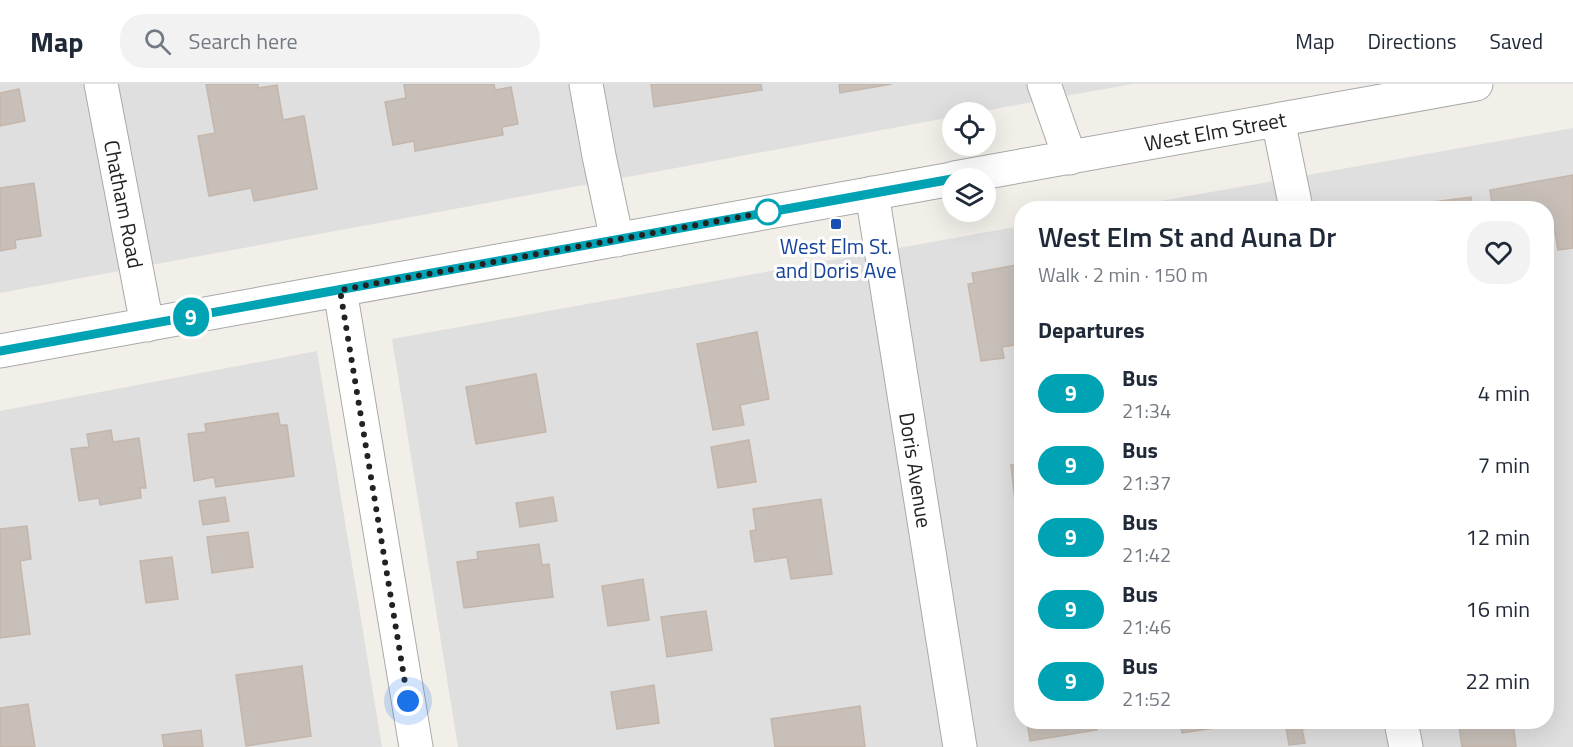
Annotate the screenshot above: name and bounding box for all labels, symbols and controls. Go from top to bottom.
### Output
search box [120,14,540,68]
text: Map [30,20,84,63]
text: Search here [189,24,298,58]
icon: search [141,25,174,58]
text: Map [1295,25,1335,57]
text: Directions [1368,25,1457,57]
text: Saved [1490,25,1543,57]
map controls [942,102,996,222]
button: locate [942,102,996,156]
street label: West Elm Street [1142,103,1289,159]
street label: Chatham Road [96,137,152,271]
button: layers [942,168,996,222]
unlabelled marker [755,199,781,225]
text: West Elm St and Auna Dr [1038,215,1336,258]
marker: West Elm St. and Doris Ave [829,217,843,231]
button: heart [1467,221,1530,284]
place label: West Elm St. and Doris Ave [775,230,897,286]
text: Walk · 2 min · 150 m [1038,259,1208,290]
line badge: 9 [172,298,210,336]
text: 9 [185,301,197,333]
text: Departures [1038,313,1145,347]
text: Bus [1122,361,1158,395]
text: 4 min [1478,376,1530,410]
text: 9 [1065,377,1077,409]
text: 21:34 [1122,395,1171,426]
street label: Doris Avenue [891,410,941,530]
text: Bus [1122,433,1158,467]
text: 7 min [1478,448,1530,482]
text: 9 [1065,449,1077,481]
text: 21:37 [1122,467,1171,498]
text: Bus [1122,505,1158,539]
text: 12 min [1465,520,1530,554]
text: 9 [1065,521,1077,553]
text: 21:42 [1122,539,1171,570]
text: Bus [1122,577,1158,611]
text: 16 min [1465,592,1530,626]
text: 9 [1065,593,1077,625]
text: 21:46 [1122,611,1171,642]
text: Bus [1122,649,1158,683]
text: 22 min [1465,664,1530,698]
text: 9 [1065,665,1077,697]
text: 21:52 [1122,683,1171,714]
your location [393,686,423,716]

